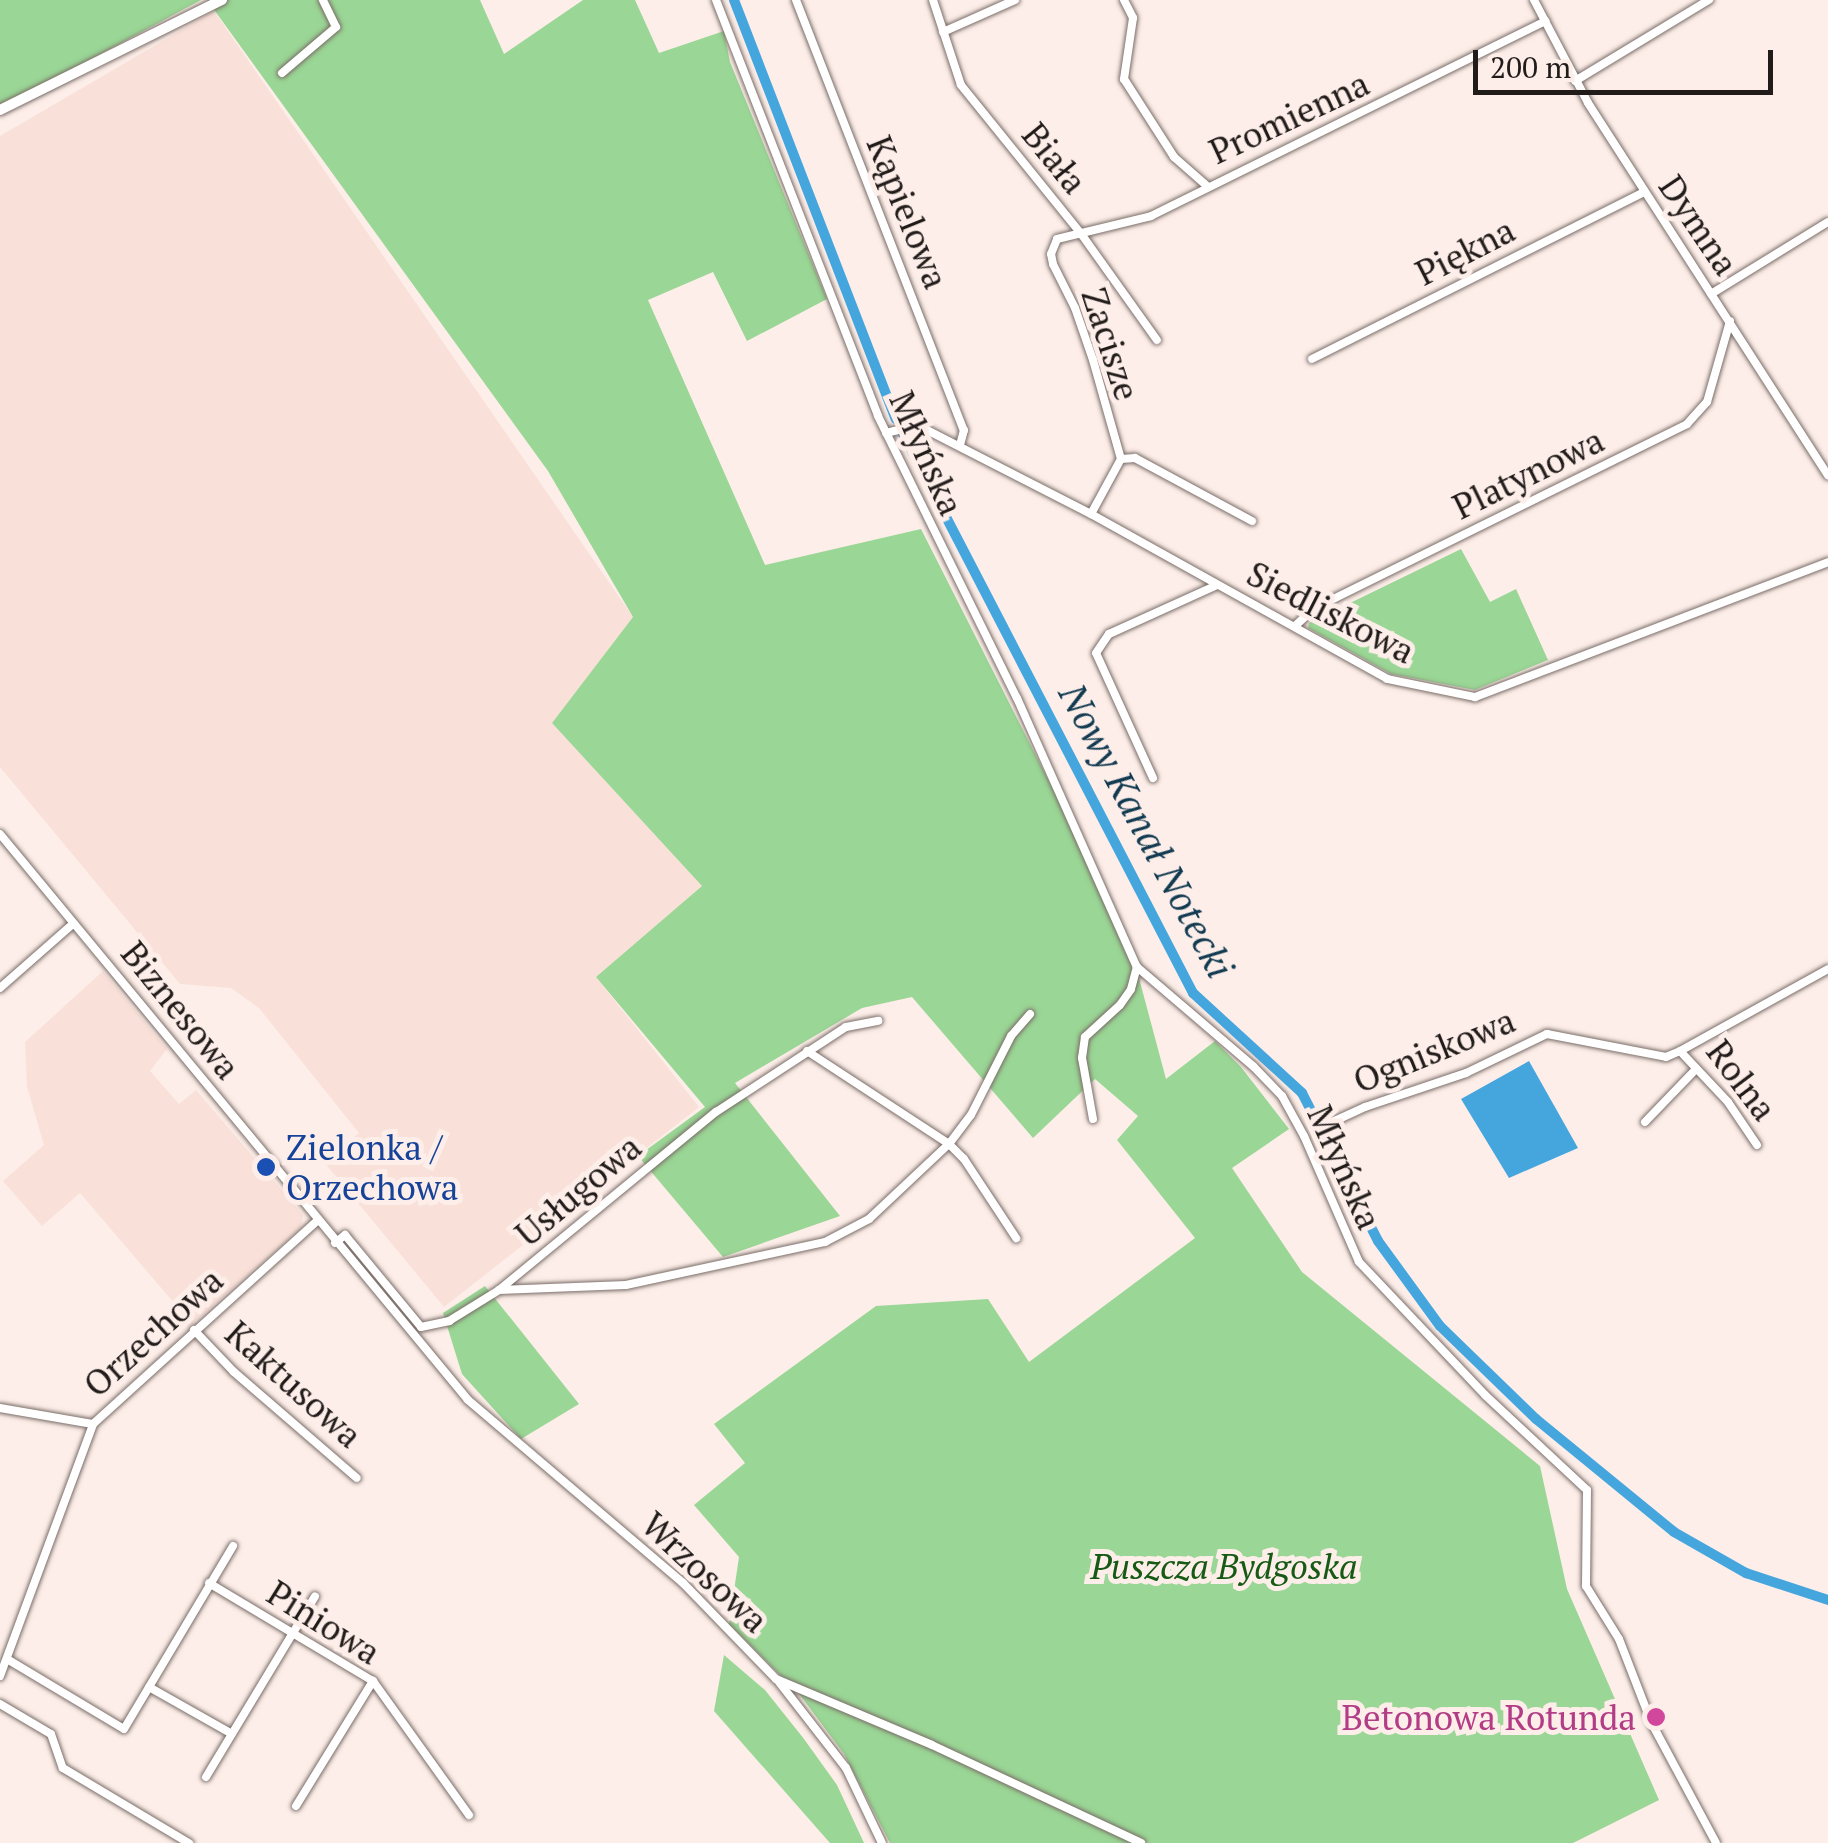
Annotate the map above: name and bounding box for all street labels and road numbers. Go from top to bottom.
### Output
street label: Promienna [1203,62,1375,172]
street label: Biała [1014,114,1096,202]
street label: Kąpielowa [858,130,958,294]
street label: Dymna [1651,167,1747,283]
street label: Piękna [1408,208,1522,294]
street label: Zacisze [1073,283,1149,405]
street label: Młyńska [881,385,973,521]
street label: Platynowa [1446,418,1610,528]
street label: Siedliskowa [1240,552,1422,672]
street label: Biznesowa [113,933,249,1087]
street label: Ogniskowa [1347,999,1521,1101]
street label: Rolna [1698,1031,1786,1129]
street label: Młyńska [1299,1099,1391,1235]
street label: Usługowa [507,1125,649,1255]
street label: Orzechowa [75,1259,231,1405]
street label: Kaktusowa [217,1312,371,1456]
street label: Wrzosowa [633,1503,777,1641]
street label: Piniowa [260,1571,388,1673]

